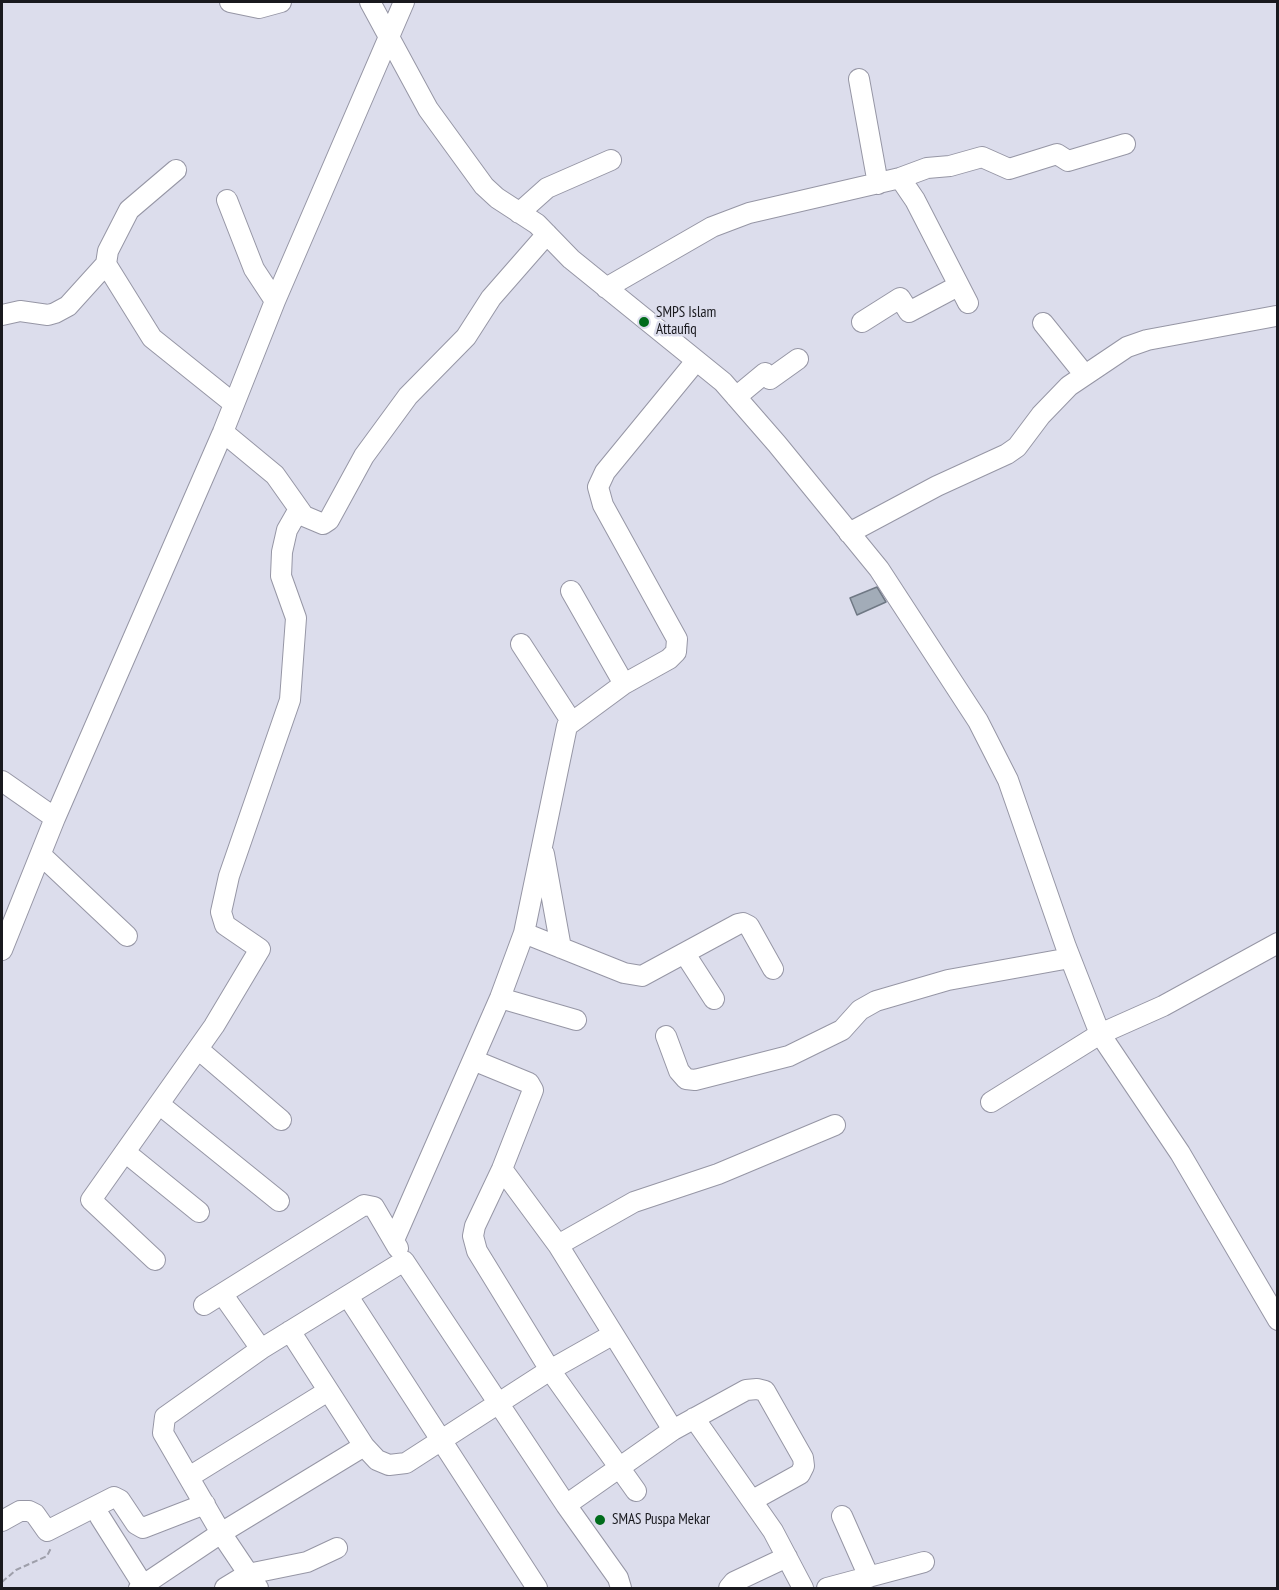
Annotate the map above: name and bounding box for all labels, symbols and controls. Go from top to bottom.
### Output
place label: SMPS Islam Attaufiq [656,304,716,339]
marker: SMPS Islam Attaufiq [637,315,651,329]
place label: SMAS Puspa Mekar [612,1511,710,1529]
marker: SMAS Puspa Mekar [593,1513,607,1527]

